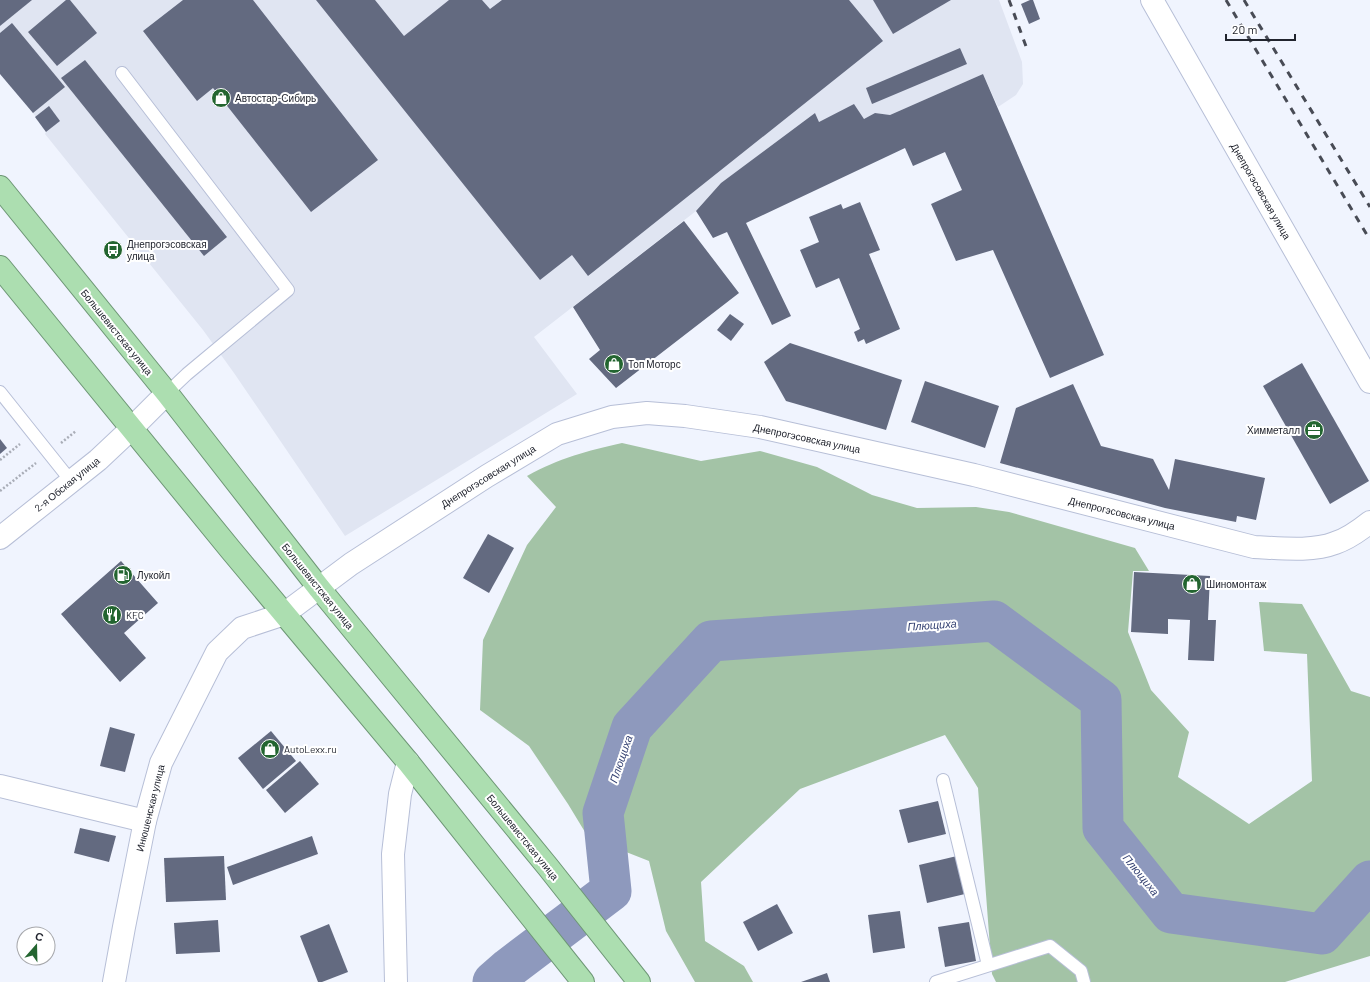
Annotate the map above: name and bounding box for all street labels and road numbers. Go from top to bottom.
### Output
street label: Днепрогэсовская улица [1229,141,1294,242]
street label: Большевистская улица [79,287,156,378]
street label: Днепрогэсовская улица [752,421,862,455]
street label: Днепрогэсовская улица [439,442,538,510]
street label: 2-я Обская улица [32,454,102,514]
street label: Днепрогэсовская улица [1068,494,1177,532]
street label: Большевистская улица [280,541,357,632]
street label: Инюшенская улица [133,763,167,853]
street label: Большевистская улица [485,792,562,883]

